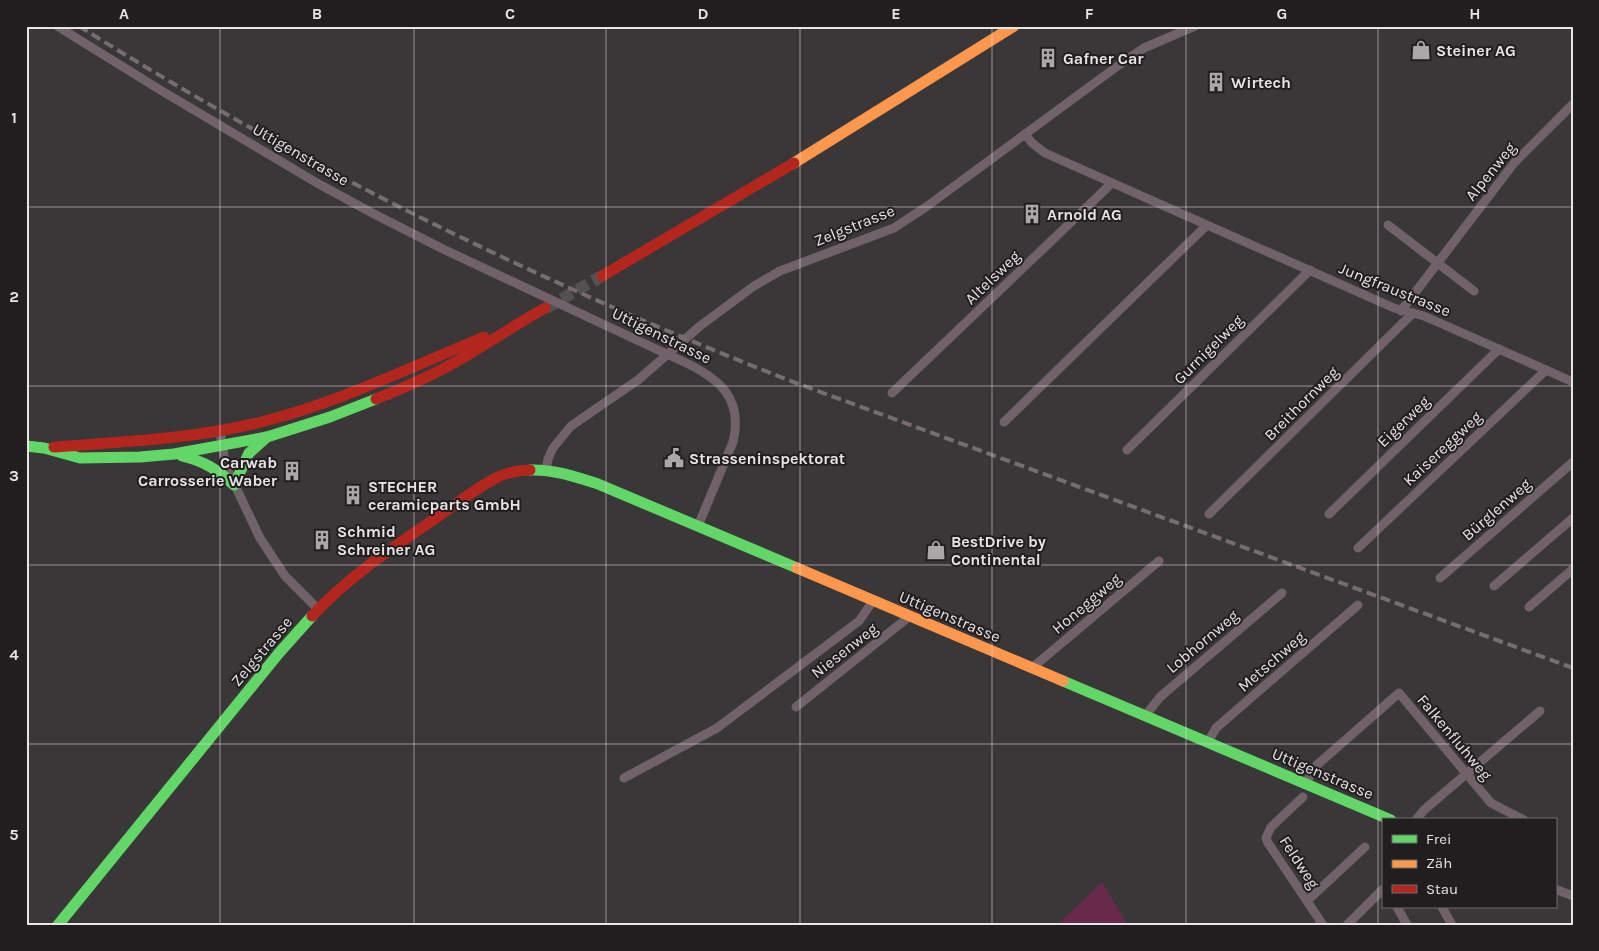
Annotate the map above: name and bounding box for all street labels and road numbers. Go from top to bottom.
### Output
street label: Uttigenstrasse [249,119,352,190]
street label: Alpenweg [1461,138,1520,204]
street label: Zelgstrasse [811,201,897,250]
street label: Altelsweg [961,246,1024,308]
street label: Jungfraustrasse [1336,258,1453,320]
street label: Uttigenstrasse [609,303,715,368]
street label: Gurnigelweg [1170,311,1247,388]
street label: Breithornweg [1260,362,1343,445]
street label: Eigerweg [1373,392,1434,451]
street label: Kaisereggweg [1399,407,1486,490]
street label: Bürglenweg [1458,474,1535,545]
street label: Honeggweg [1048,569,1125,638]
street label: Uttigenstrasse [896,587,1003,646]
street label: Lobhornweg [1162,606,1242,677]
street label: Zelgstrasse [227,613,296,690]
street label: Niesenweg [807,619,881,682]
street label: Metschweg [1234,627,1309,696]
street label: Falkenfluhweg [1413,690,1496,784]
street label: Uttigenstrasse [1269,744,1376,803]
street label: Feldweg [1276,832,1324,892]

